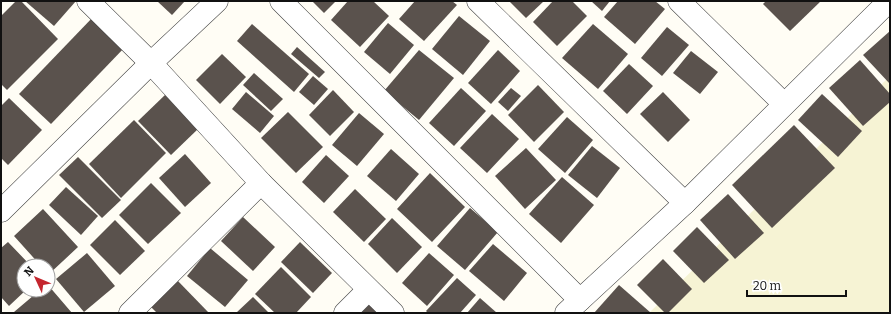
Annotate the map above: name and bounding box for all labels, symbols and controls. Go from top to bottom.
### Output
north arrow [16,258,56,298]
text: N [22,263,37,279]
scale bar [747,272,846,298]
text: 20 m [753,279,782,293]

